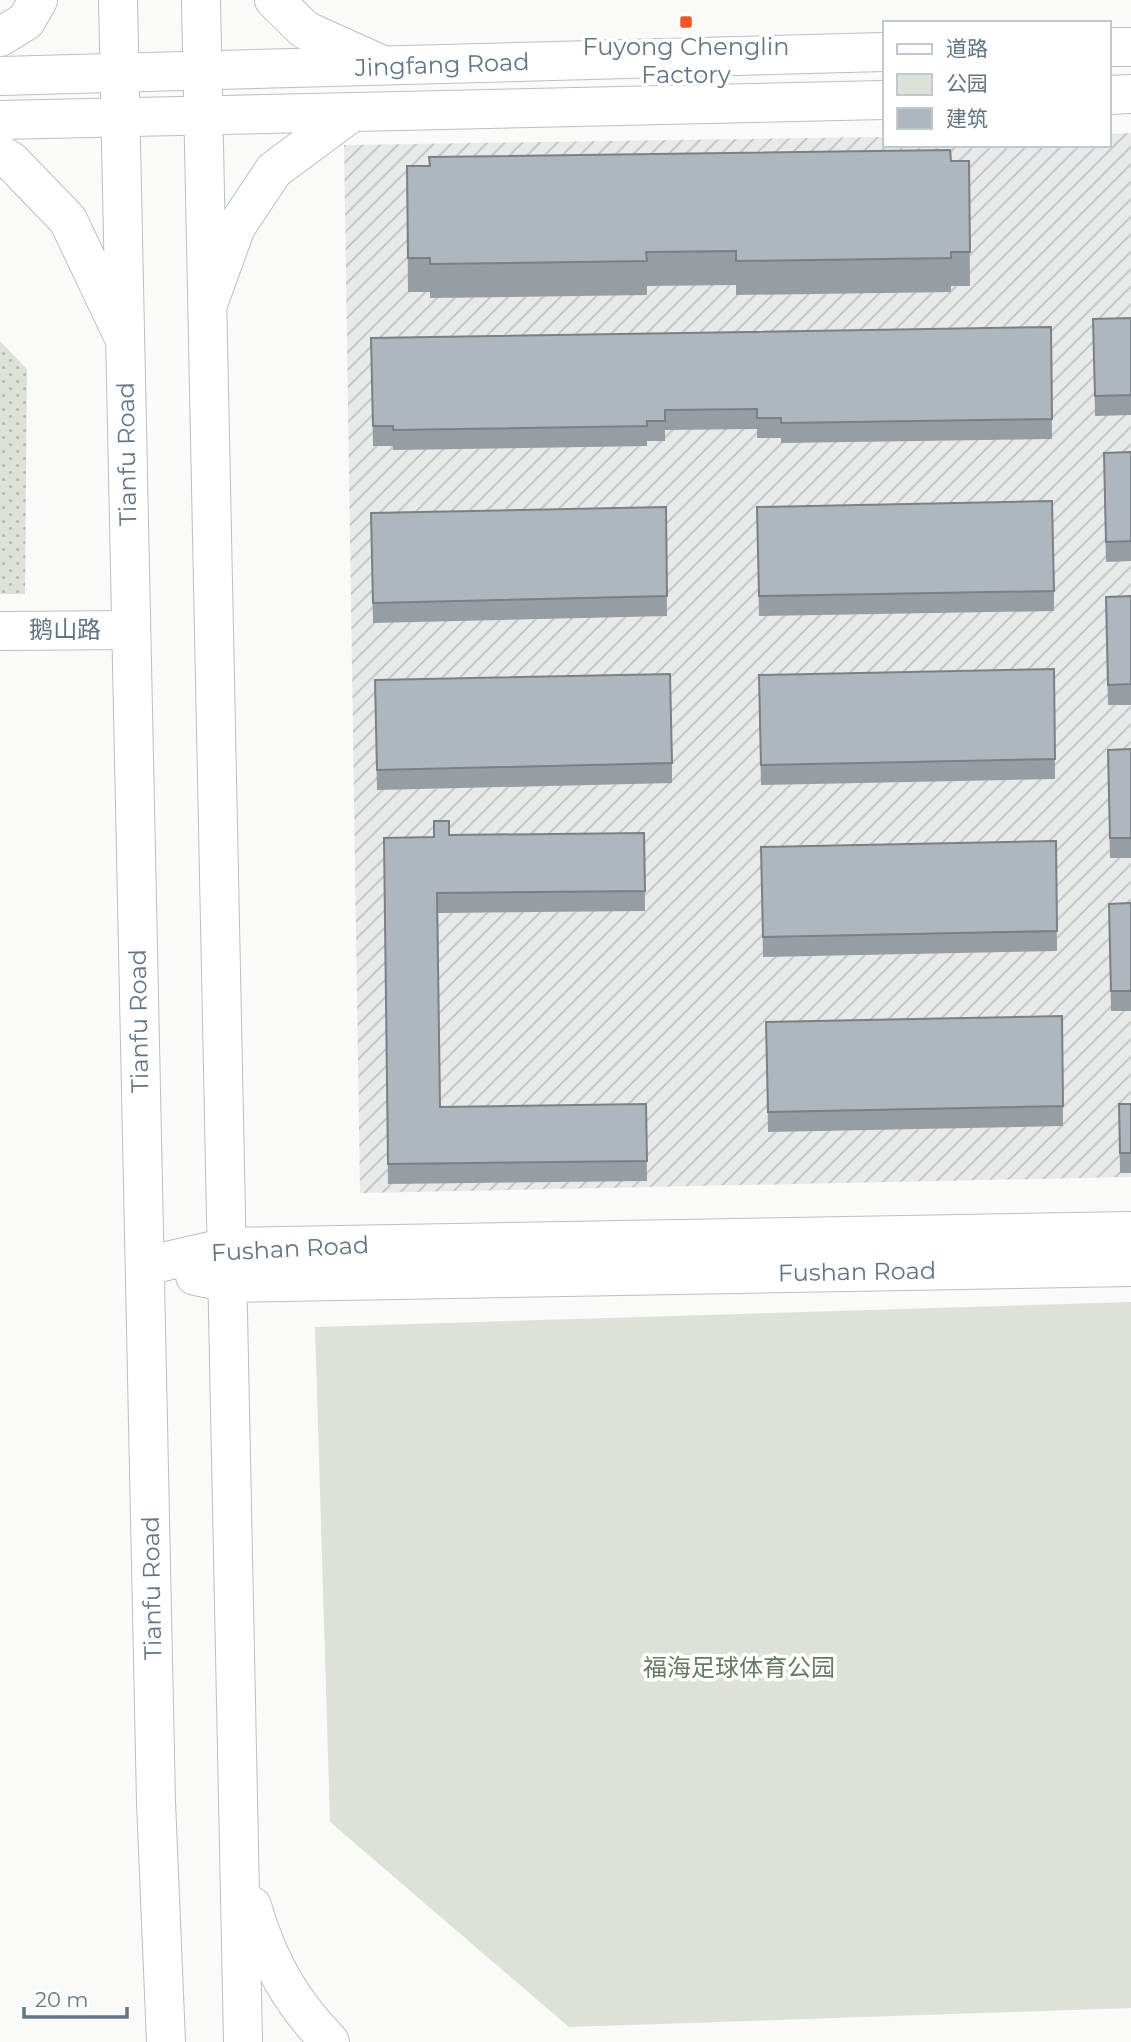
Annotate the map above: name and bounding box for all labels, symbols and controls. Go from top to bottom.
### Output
marker: Fuyong Chenglin Factory [678,14,694,30]
legend [883,21,1110,147]
place label: Fuyong Chenglin Factory [583,32,789,89]
text: 道路 [946,36,988,61]
street label: Jingfang Road [353,47,530,82]
text: 公园 [946,71,988,96]
text: 建筑 [946,106,988,131]
street label: Tianfu Road [111,382,142,526]
street label: 鹅山路 [29,615,101,644]
street label: Tianfu Road [123,949,154,1093]
street label: Fushan Road [210,1230,370,1267]
street label: Fushan Road [778,1256,936,1287]
street label: Tianfu Road [136,1516,167,1660]
park label: 福海足球体育公园 [643,1653,835,1682]
scale bar [24,1976,128,2020]
text: 20 m [35,1987,89,2012]

